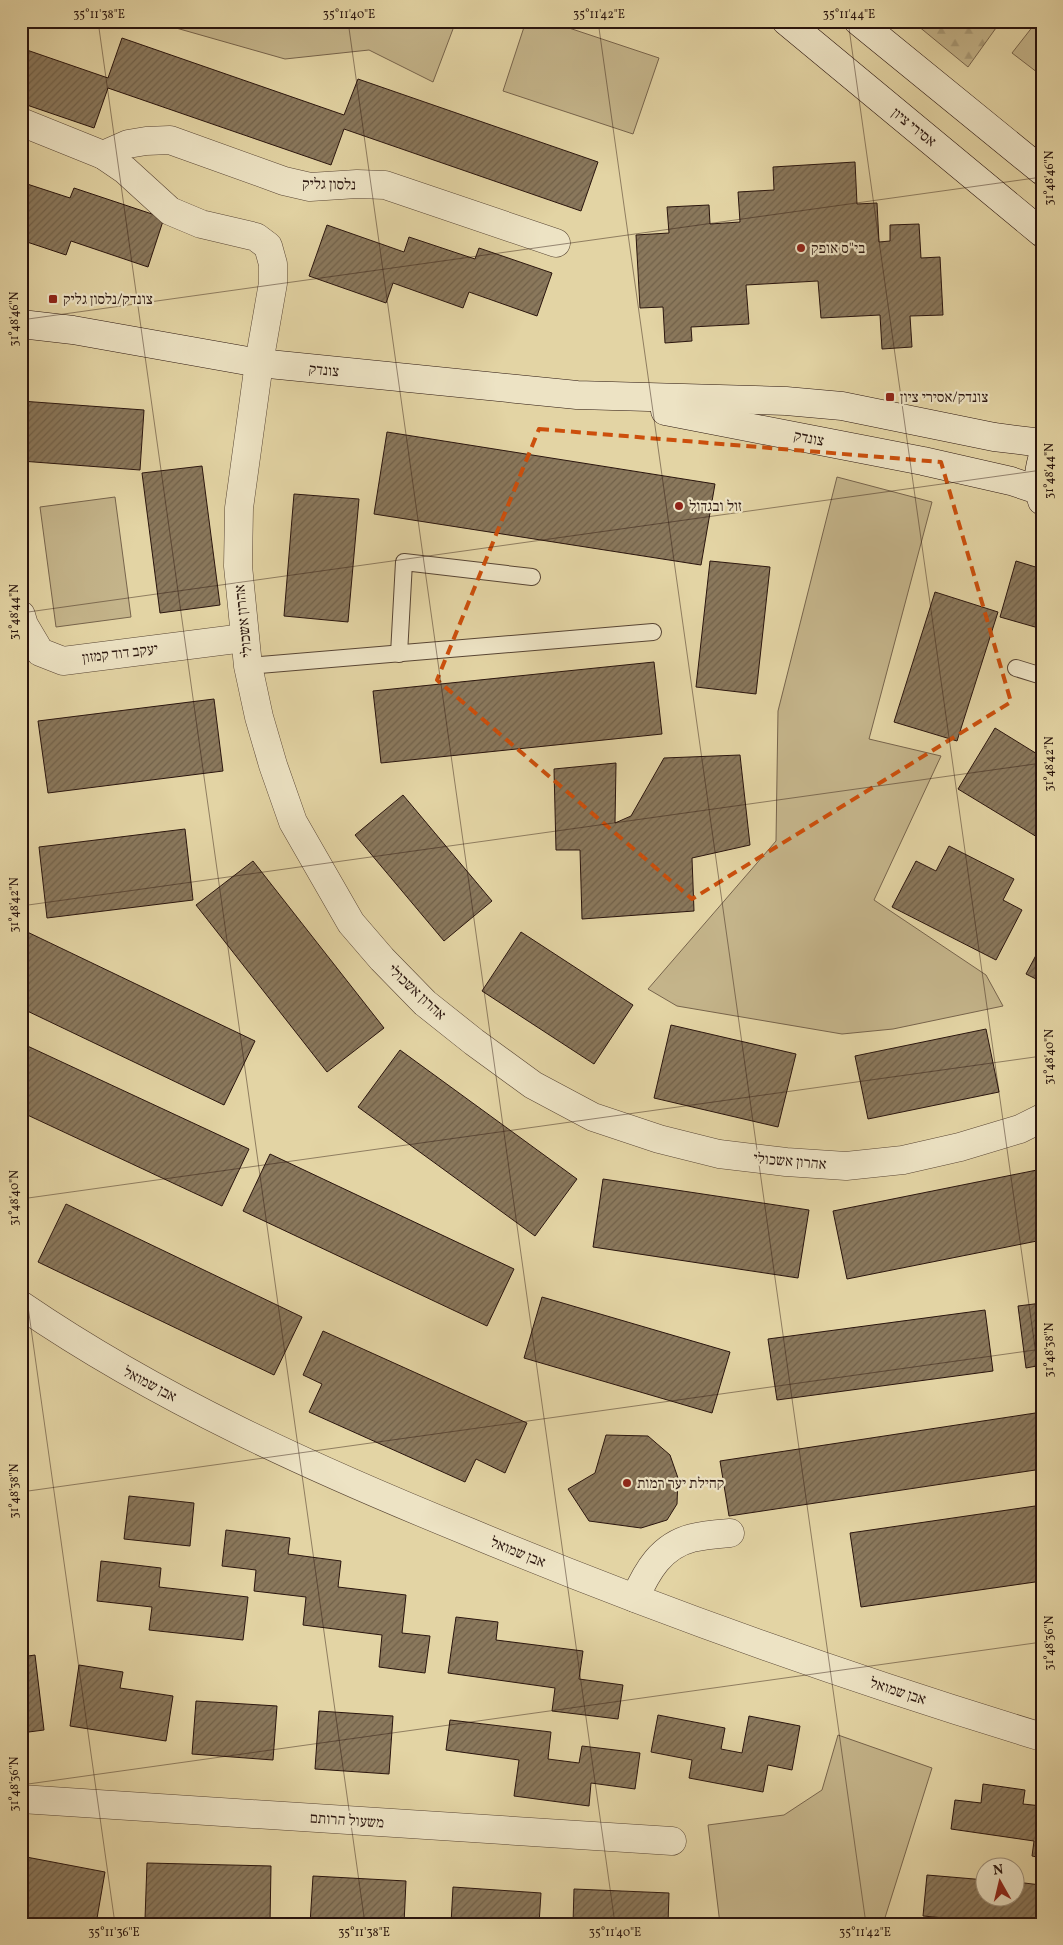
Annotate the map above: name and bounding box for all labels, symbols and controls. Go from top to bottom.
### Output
text: 35°11'38"E [73,7,125,23]
text: 35°11'40"E [323,7,375,23]
text: 35°11'42"E [573,7,625,23]
text: 35°11'44"E [823,7,875,23]
street label: אסירי ציון [886,104,940,153]
text: 31°48'46"N [1042,150,1058,205]
street label: נלסון גליק [302,175,356,196]
place label: בי"ס אופק [811,239,865,260]
marker: בי"ס אופק [795,242,807,254]
place label: צונדק/נלסון גליק [63,290,153,311]
text: 31°48'46"N [7,291,23,346]
marker: צונדק/נלסון גליק [47,293,59,305]
street label: צונדק [308,359,340,384]
place label: צונדק/אסירי ציון [900,388,988,409]
marker: צונדק/אסירי ציון [884,391,896,403]
street label: צונדק [792,426,826,453]
text: 31°48'44"N [1042,443,1058,499]
place label: זול ובגדול [689,497,742,518]
marker: זול ובגדול [673,500,685,512]
street label: אהרון אשכולי [230,583,259,658]
text: 31°48'44"N [7,584,23,640]
street label: יעקב דוד קמזון [81,639,159,670]
text: 31°48'42"N [1042,736,1058,792]
text: 31°48'42"N [7,877,23,933]
street label: אהרון אשכולי [382,960,450,1026]
text: 31°48'40"N [1042,1029,1058,1085]
street label: אהרון אשכולי [752,1149,827,1176]
text: 31°48'40"N [7,1170,23,1226]
text: 31°48'38"N [1042,1322,1058,1378]
street label: אבן שמואל [119,1362,180,1408]
text: 31°48'38"N [7,1463,23,1519]
place label: קהילת יער רמות [637,1474,724,1495]
marker: קהילת יער רמות [621,1477,633,1489]
street label: אבן שמואל [487,1533,548,1574]
text: 31°48'36"N [1042,1615,1058,1670]
street label: אבן שמואל [867,1673,929,1711]
text: 31°48'36"N [7,1756,23,1811]
street label: משעול הרותם [309,1808,385,1835]
north arrow [976,1858,1026,1908]
text: N [992,1860,1005,1881]
text: 35°11'36"E [88,1925,140,1941]
text: 35°11'38"E [338,1925,390,1941]
text: 35°11'40"E [589,1925,641,1941]
text: 35°11'42"E [839,1925,891,1941]

